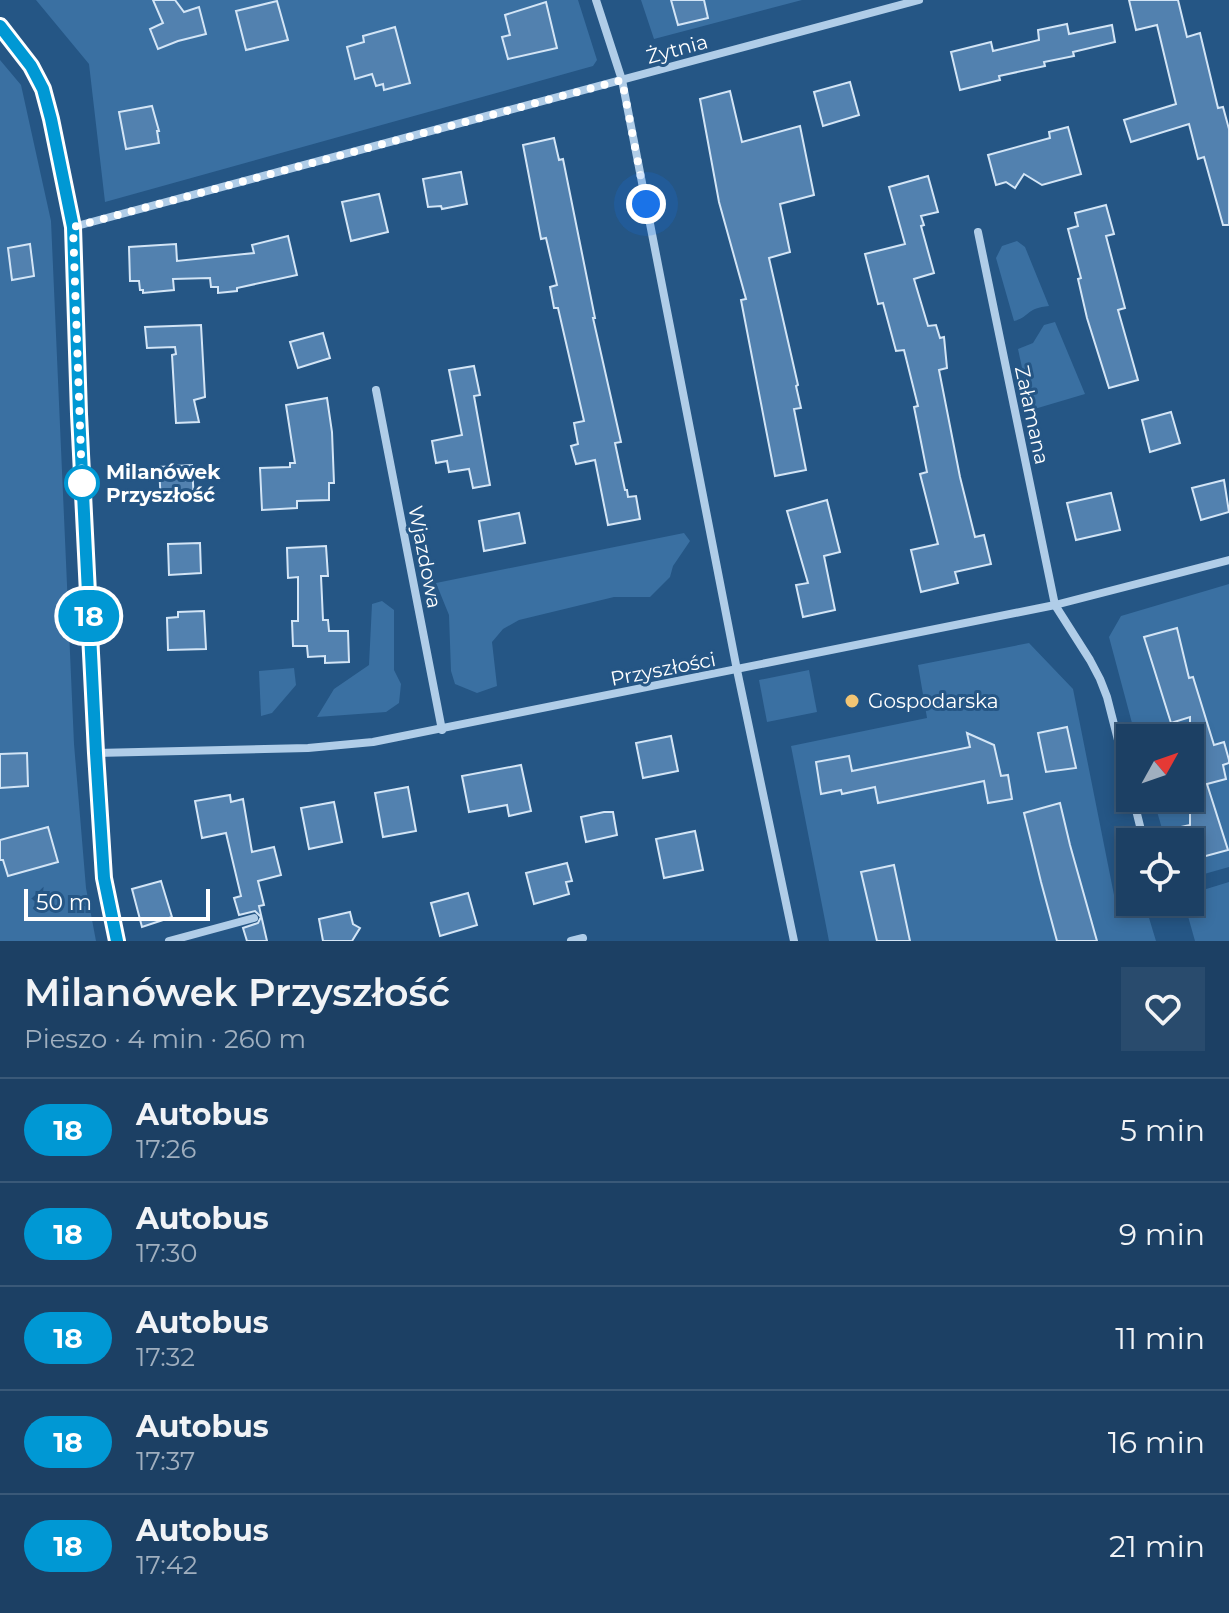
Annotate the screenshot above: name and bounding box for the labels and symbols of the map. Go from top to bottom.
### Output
street label: Żytnia [644,29,710,69]
your location [626,184,666,224]
street label: Załamana [1010,363,1054,467]
place label: Milanówek Przyszłość [106,460,221,507]
marker: Milanówek Przyszłość [65,466,99,500]
street label: Wjazdowa [403,504,447,610]
line badge: 18 [53,590,125,642]
street label: Przyszłości [608,647,718,691]
place label: Gospodarska [868,689,999,713]
marker: Gospodarska [843,692,861,710]
north arrow [1116,724,1204,812]
scale bar [24,885,210,921]

